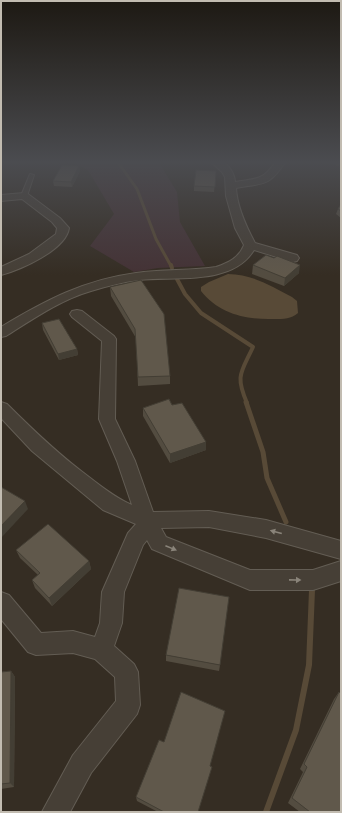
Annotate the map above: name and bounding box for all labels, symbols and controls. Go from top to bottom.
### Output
one-way arrow [270,529,282,535]
one-way arrow [165,545,177,551]
one-way arrow [289,577,302,583]

